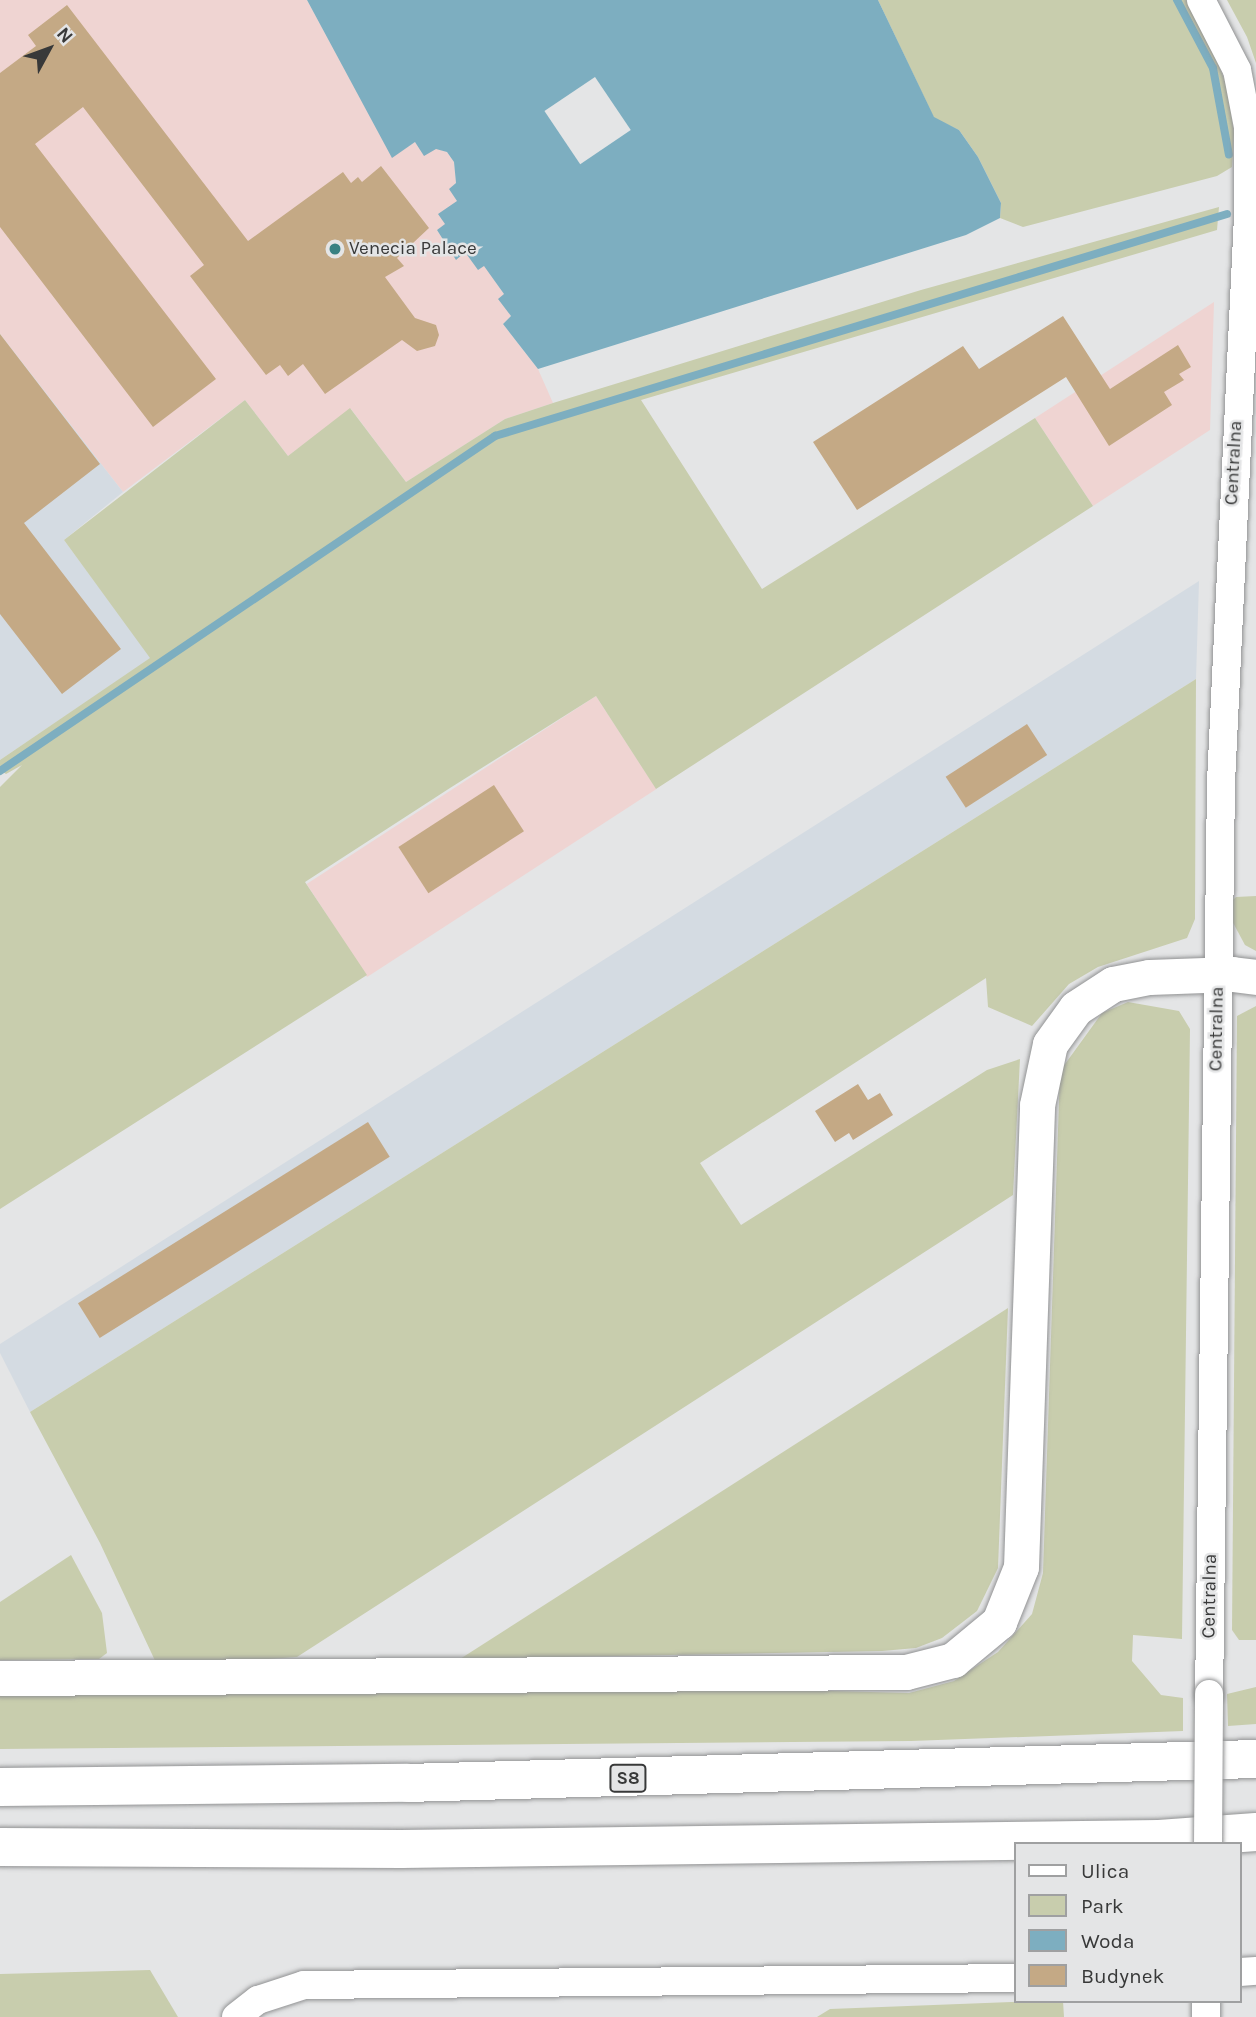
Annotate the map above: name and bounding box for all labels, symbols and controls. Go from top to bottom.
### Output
north arrow [14,14,84,84]
text: N [52,23,78,48]
place label: Venecia Palace [349,238,477,260]
marker: Venecia Palace [327,241,343,257]
street label: Centralna [1220,420,1248,506]
street label: Centralna [1205,987,1229,1071]
street label: Centralna [1198,1554,1222,1638]
road number: S8 [609,1764,647,1792]
legend [1014,1842,1242,2003]
text: Ulica [1081,1859,1129,1883]
text: Park [1081,1894,1124,1918]
text: Woda [1081,1929,1135,1953]
text: Budynek [1081,1964,1164,1988]

